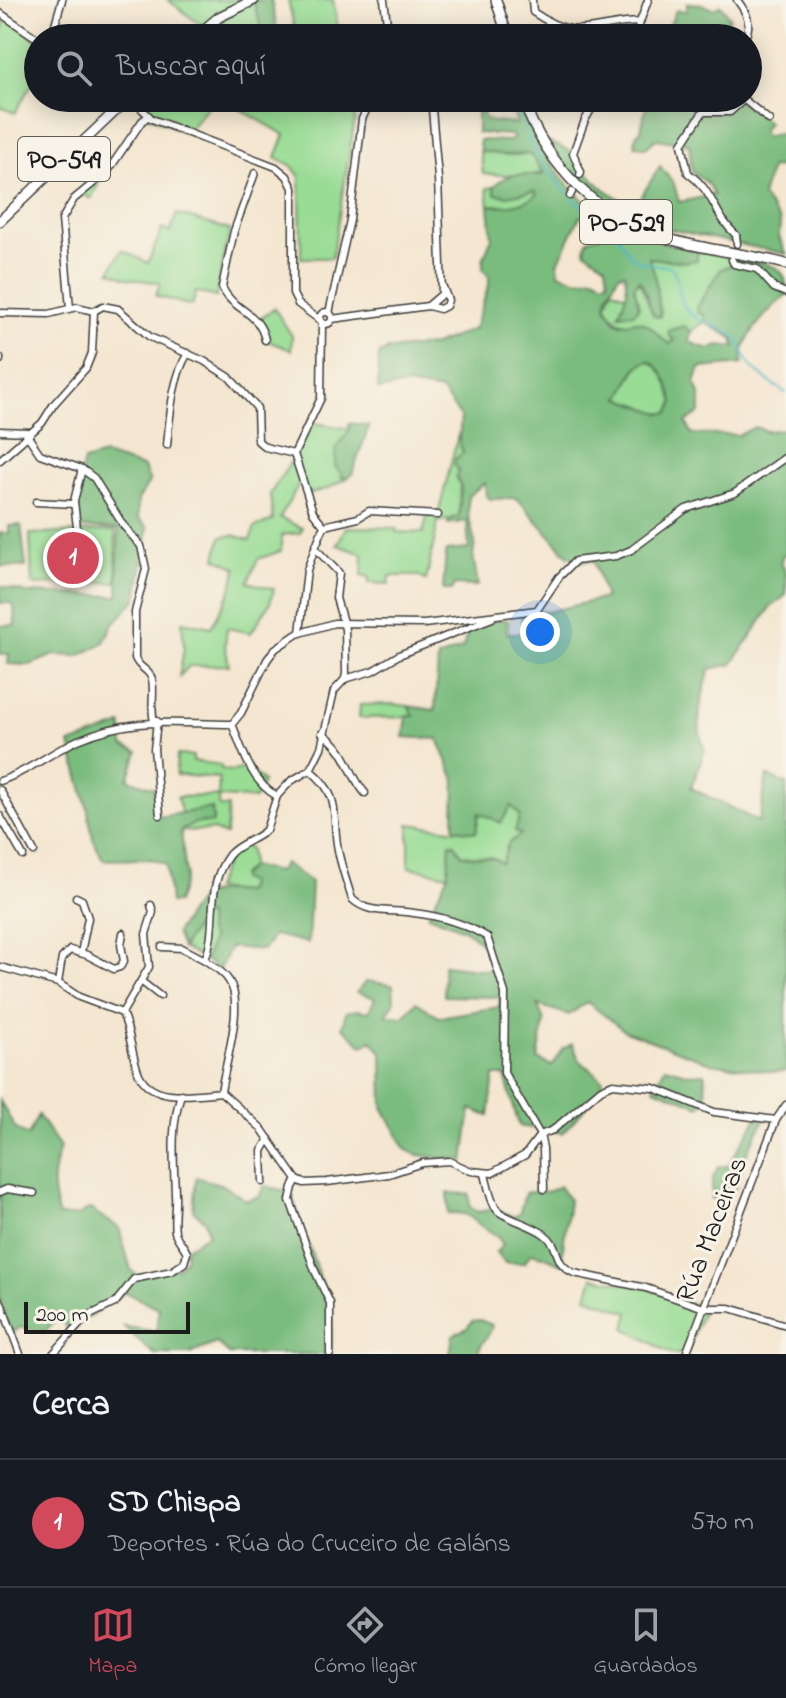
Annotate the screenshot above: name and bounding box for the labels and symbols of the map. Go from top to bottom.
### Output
road number: PO-549 [18,137,110,181]
road number: PO-529 [580,200,672,244]
pin: 1 [47,528,99,588]
your location [520,612,560,652]
street label: Rúa Maceiras [667,1151,760,1309]
scale bar [24,1298,190,1334]

